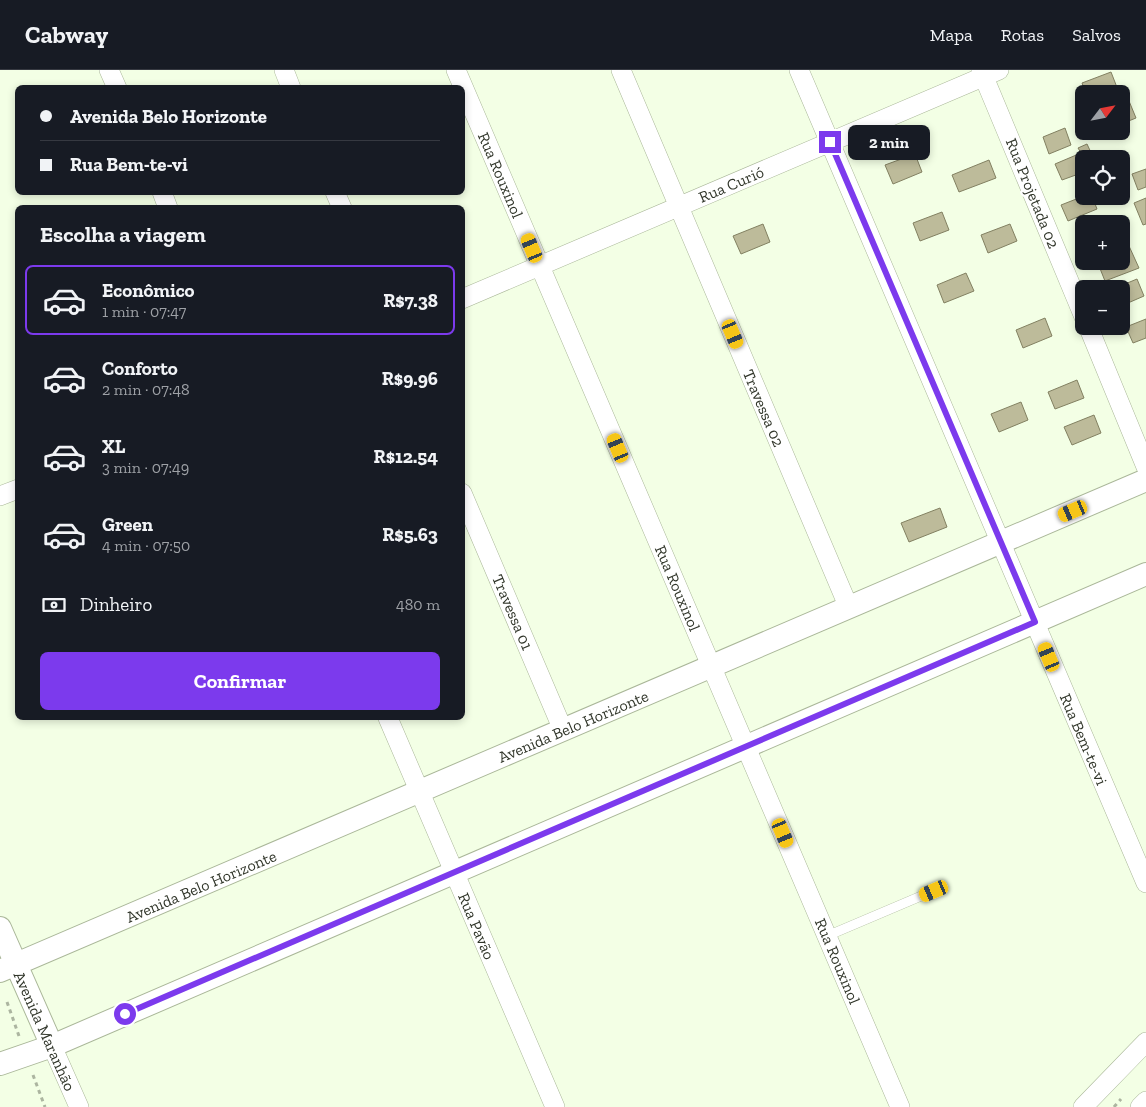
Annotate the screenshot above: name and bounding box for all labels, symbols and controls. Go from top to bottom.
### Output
text: Cabway [25,20,108,49]
text: Mapa [930,24,973,46]
text: Rotas [1001,24,1044,46]
text: Salvos [1072,24,1121,46]
north arrow [1075,85,1130,140]
map controls [1075,85,1130,335]
text: Avenida Belo Horizonte [70,105,267,128]
callout: 2 min [848,124,930,160]
street label: Rua Rouxinol [474,129,527,221]
route end [819,131,841,153]
text: 2 min [869,133,909,152]
street label: Rua Projetada 02 [1002,135,1063,251]
button: locate [1075,150,1130,205]
text: Rua Bem-te-vi [70,153,188,176]
street label: Rua Curió [696,162,767,207]
button: + [1075,215,1130,270]
text: Escolha a viagem [40,221,206,248]
car [519,231,544,265]
icon: car [42,278,87,323]
text: Econômico [102,279,195,302]
button: − [1075,280,1130,335]
text: R$7.38 [383,289,438,312]
text: 1 min · 07:47 [102,302,186,321]
car [720,317,745,351]
icon: car [42,356,87,401]
text: Conforto [102,357,178,380]
text: R$9.96 [382,367,438,390]
street label: Travessa 02 [739,367,788,450]
text: 2 min · 07:48 [102,380,190,399]
car [605,431,630,465]
icon: car [42,434,87,479]
text: XL [102,435,125,458]
text: R$12.54 [374,445,438,468]
text: 3 min · 07:49 [102,458,189,477]
car [1056,498,1089,524]
icon: car [42,512,87,557]
text: Green [102,513,153,536]
text: R$5.63 [382,523,438,546]
text: 4 min · 07:50 [102,536,190,555]
street label: Rua Rouxinol [651,542,704,634]
street label: Travessa 01 [488,572,537,653]
icon: cash [40,591,68,619]
text: Dinheiro [80,593,152,616]
text: 480 m [396,595,440,614]
car [1036,640,1061,674]
button: Confirmar [40,652,440,710]
street label: Avenida Belo Horizonte [495,686,651,767]
street label: Rua Bem-te-vi [1056,691,1112,788]
car [770,816,795,850]
street label: Avenida Belo Horizonte [123,846,279,927]
car [917,878,950,904]
street label: Rua Pavão [454,890,499,962]
street label: Rua Rouxinol [811,915,864,1007]
street label: Avenida Maranhão [10,968,79,1094]
route start [114,1003,136,1025]

